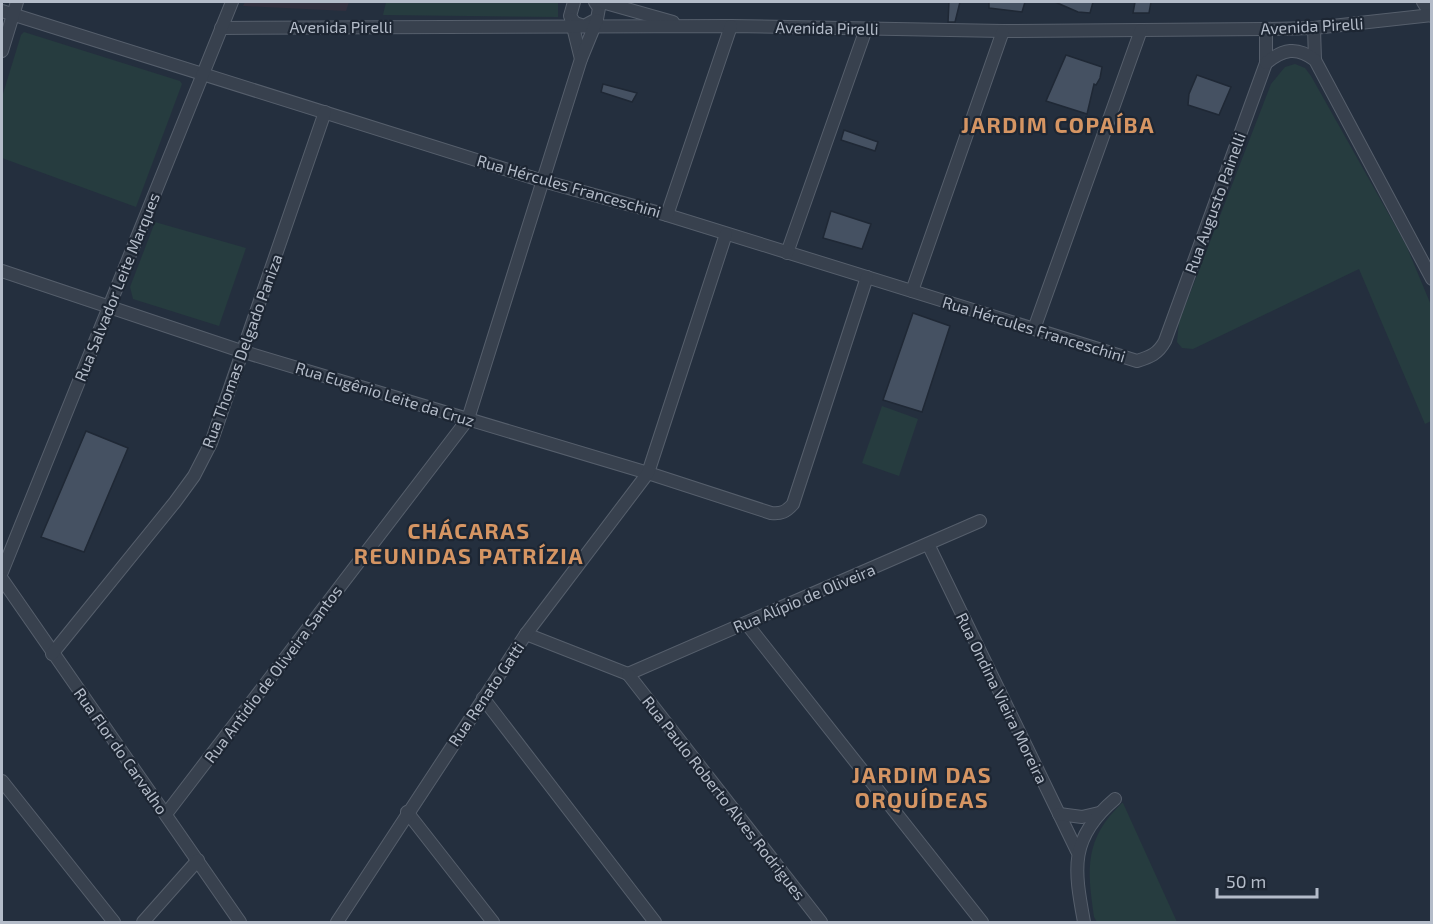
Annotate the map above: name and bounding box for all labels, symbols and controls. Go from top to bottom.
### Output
street label: Avenida Pirelli [1260,13,1364,38]
street label: Avenida Pirelli [289,17,393,36]
street label: Avenida Pirelli [775,17,879,38]
district label: JARDIM COPAÍBA [961,111,1155,137]
street label: Rua Augusto Painelli [1180,130,1249,276]
street label: Rua Hércules Franceschini [475,150,663,221]
street label: Rua Salvador Leite Marques [70,190,163,384]
street label: Rua Thomas Delgado Paniza [198,251,286,450]
street label: Rua Hércules Franceschini [940,292,1128,365]
street label: Rua Eugênio Leite da Cruz [293,357,477,430]
district label: CHÁCARAS REUNIDAS PATRÍZIA [354,517,584,568]
street label: Rua Alípio de Oliveira [730,559,878,636]
street label: Rua Antidio de Oliveira Santos [200,581,345,766]
street label: Rua Ondina Vieira Moreira [953,609,1052,786]
street label: Rua Renato Gatti [444,638,527,749]
street label: Rua Flor do Carvalho [71,684,172,818]
street label: Rua Paulo Roberto Alves Rodrigues [639,692,810,903]
district label: JARDIM DAS ORQUÍDEAS [852,761,992,813]
scale bar [1217,861,1318,899]
text: 50 m [1226,870,1266,892]

